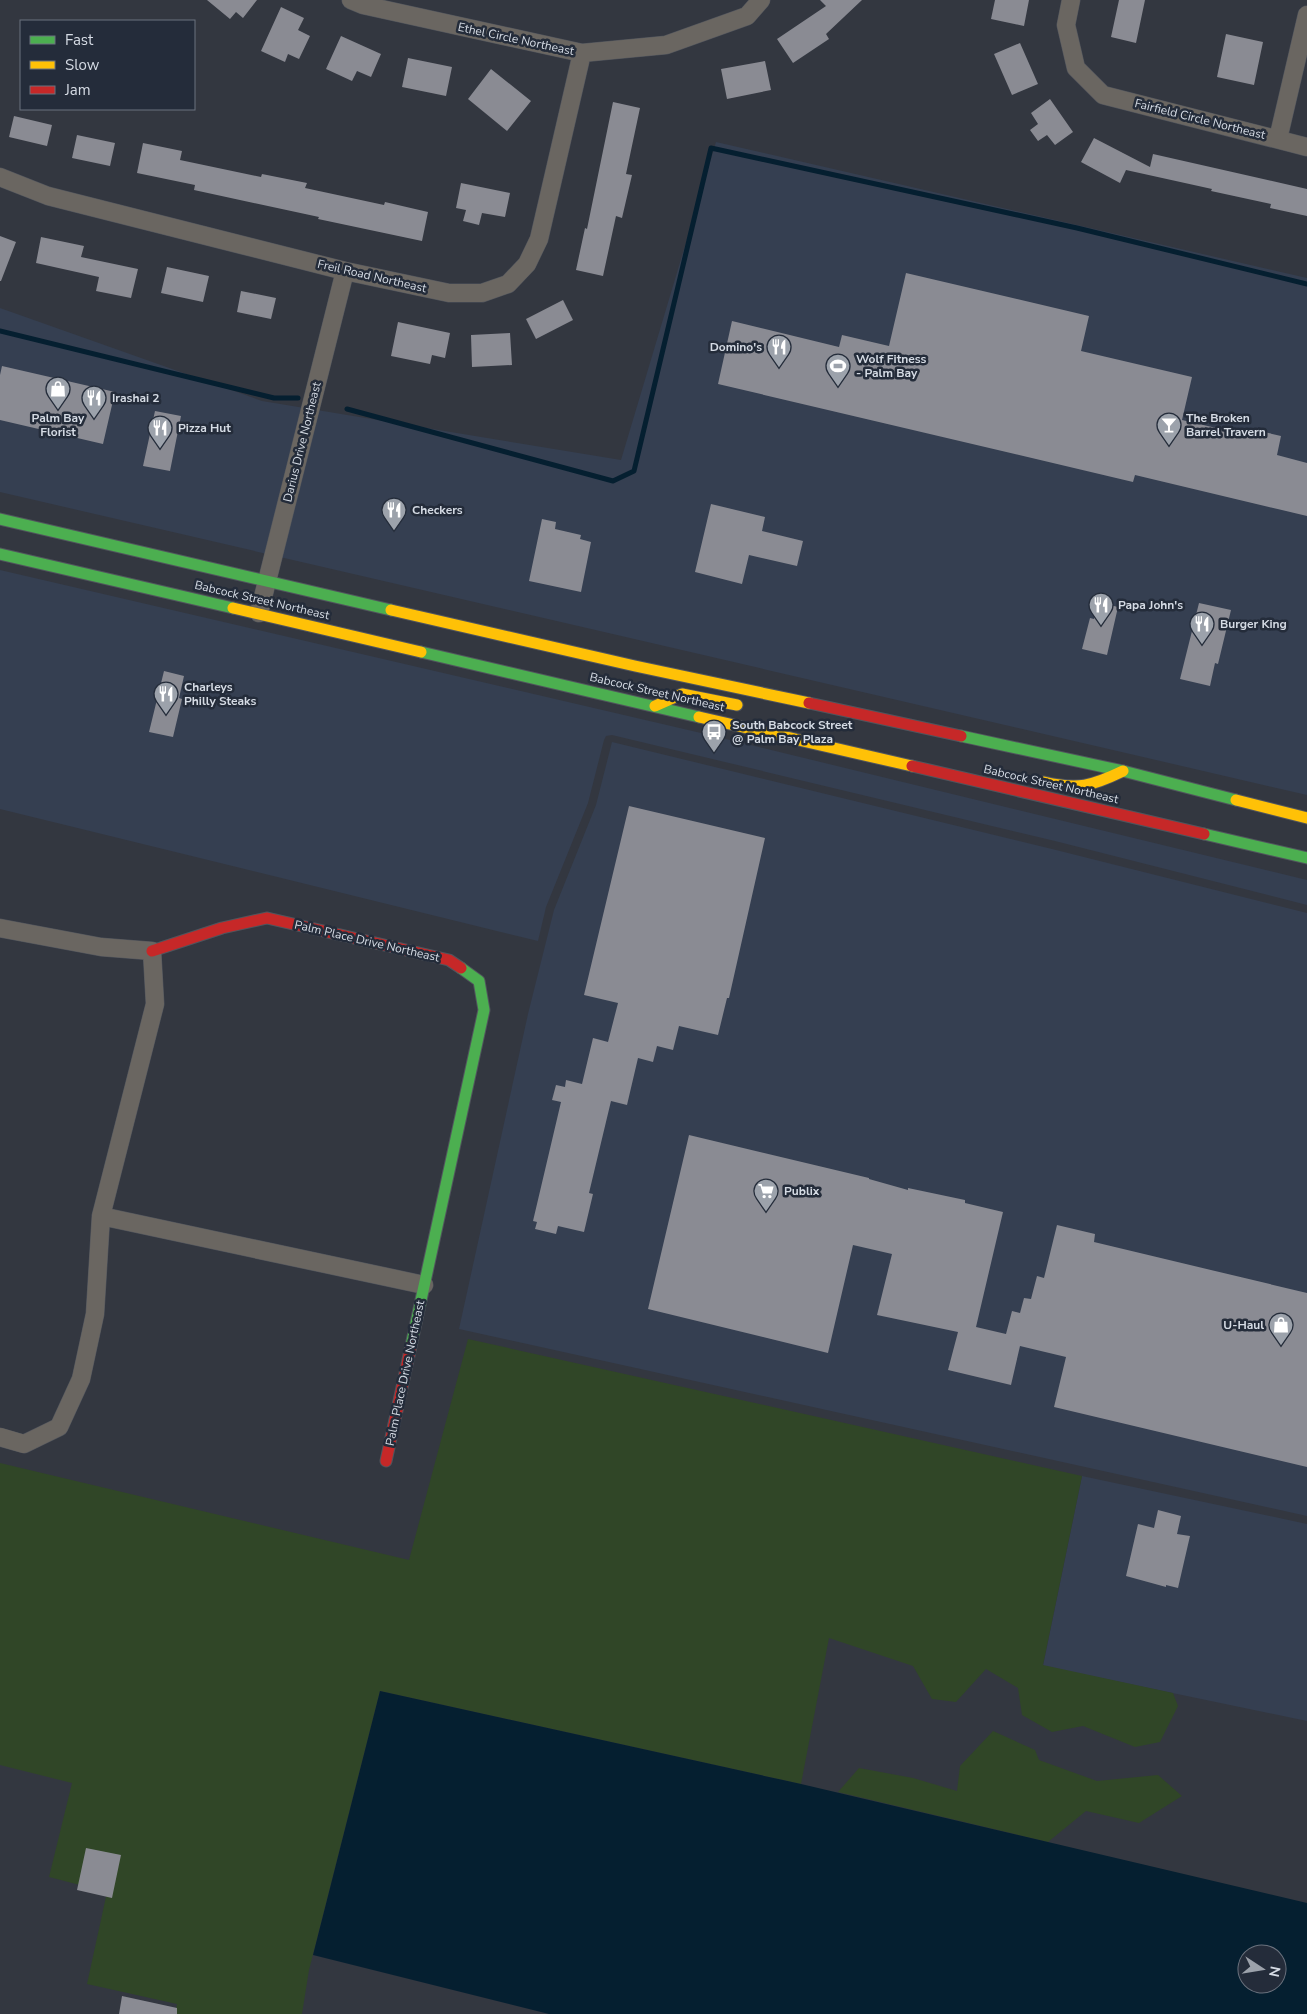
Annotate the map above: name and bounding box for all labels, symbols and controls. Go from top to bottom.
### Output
street label: Ethel Circle Northeast [456,19,576,59]
legend [20,20,195,110]
text: Fast [65,30,94,50]
text: Slow [65,55,100,75]
text: Jam [64,80,91,100]
street label: Fairfield Circle Northeast [1133,95,1268,143]
street label: Freil Road Northeast [316,256,429,296]
restaurant icon: Domino's [766,334,792,368]
place label: Domino's [710,339,762,355]
place label: Wolf Fitness - Palm Bay [856,351,927,381]
sports icon: Wolf Fitness - Palm Bay [825,353,851,387]
shop icon: Palm Bay Florist [45,376,71,410]
street label: Darius Drive Northeast [279,379,325,504]
restaurant icon: Irashai 2 [81,385,107,419]
place label: Irashai 2 [112,390,160,406]
place label: Palm Bay Florist [32,410,85,440]
place label: The Broken Barrel Travern [1186,410,1266,440]
bar icon: The Broken Barrel Travern [1156,412,1182,446]
restaurant icon: Pizza Hut [147,415,173,449]
place label: Pizza Hut [178,420,231,436]
restaurant icon: Checkers [381,497,407,531]
place label: Checkers [412,502,463,518]
street label: Babcock Street Northeast [193,577,332,623]
restaurant icon: Papa John's [1088,592,1114,626]
place label: Papa John's [1118,597,1183,613]
restaurant icon: Burger King [1189,611,1215,645]
place label: Burger King [1220,616,1287,632]
street label: Babcock Street Northeast [588,669,727,715]
place label: Charleys Philly Steaks [184,679,256,709]
restaurant icon: Charleys Philly Steaks [153,681,179,715]
place label: South Babcock Street @ Palm Bay Plaza [732,717,853,747]
bus stop icon: South Babcock Street @ Palm Bay Plaza [701,719,727,753]
street label: Babcock Street Northeast [982,761,1121,807]
street label: Palm Place Drive Northeast [293,917,442,966]
supermarket icon: Publix [753,1178,779,1212]
place label: Publix [784,1183,820,1199]
street label: Palm Place Drive Northeast [382,1298,428,1447]
shop icon: U-Haul [1268,1312,1294,1346]
place label: U-Haul [1223,1317,1264,1333]
north arrow [1237,1944,1287,1994]
text: N [1264,1964,1285,1979]

